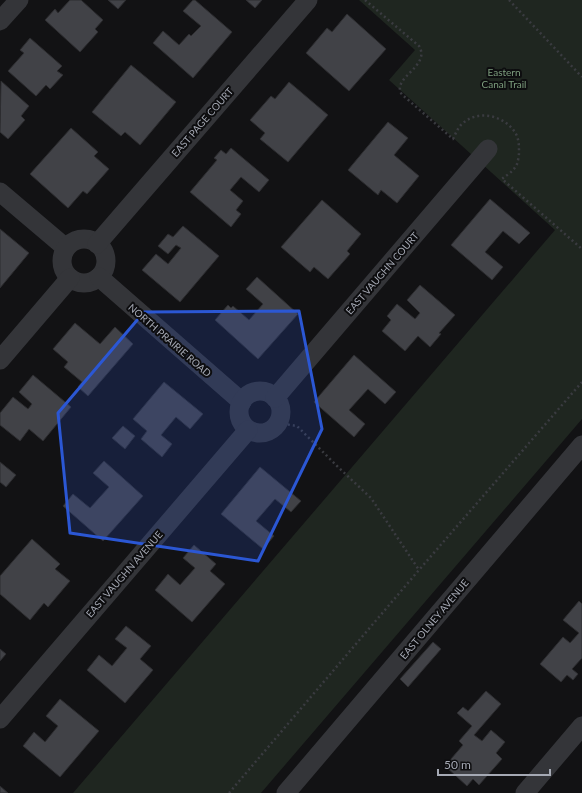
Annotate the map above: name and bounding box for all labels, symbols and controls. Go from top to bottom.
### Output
park label: Eastern Canal Trail [482,66,526,90]
street label: EAST PAGE COURT [169,85,235,159]
street label: EAST VAUGHN COURT [343,229,421,317]
street label: NORTH PRAIRIE ROAD [126,301,214,379]
street label: EAST VAUGHN AVENUE [83,528,165,620]
street label: EAST OLNEY AVENUE [397,577,471,661]
scale bar [438,751,550,777]
text: 50 m [444,757,471,772]

